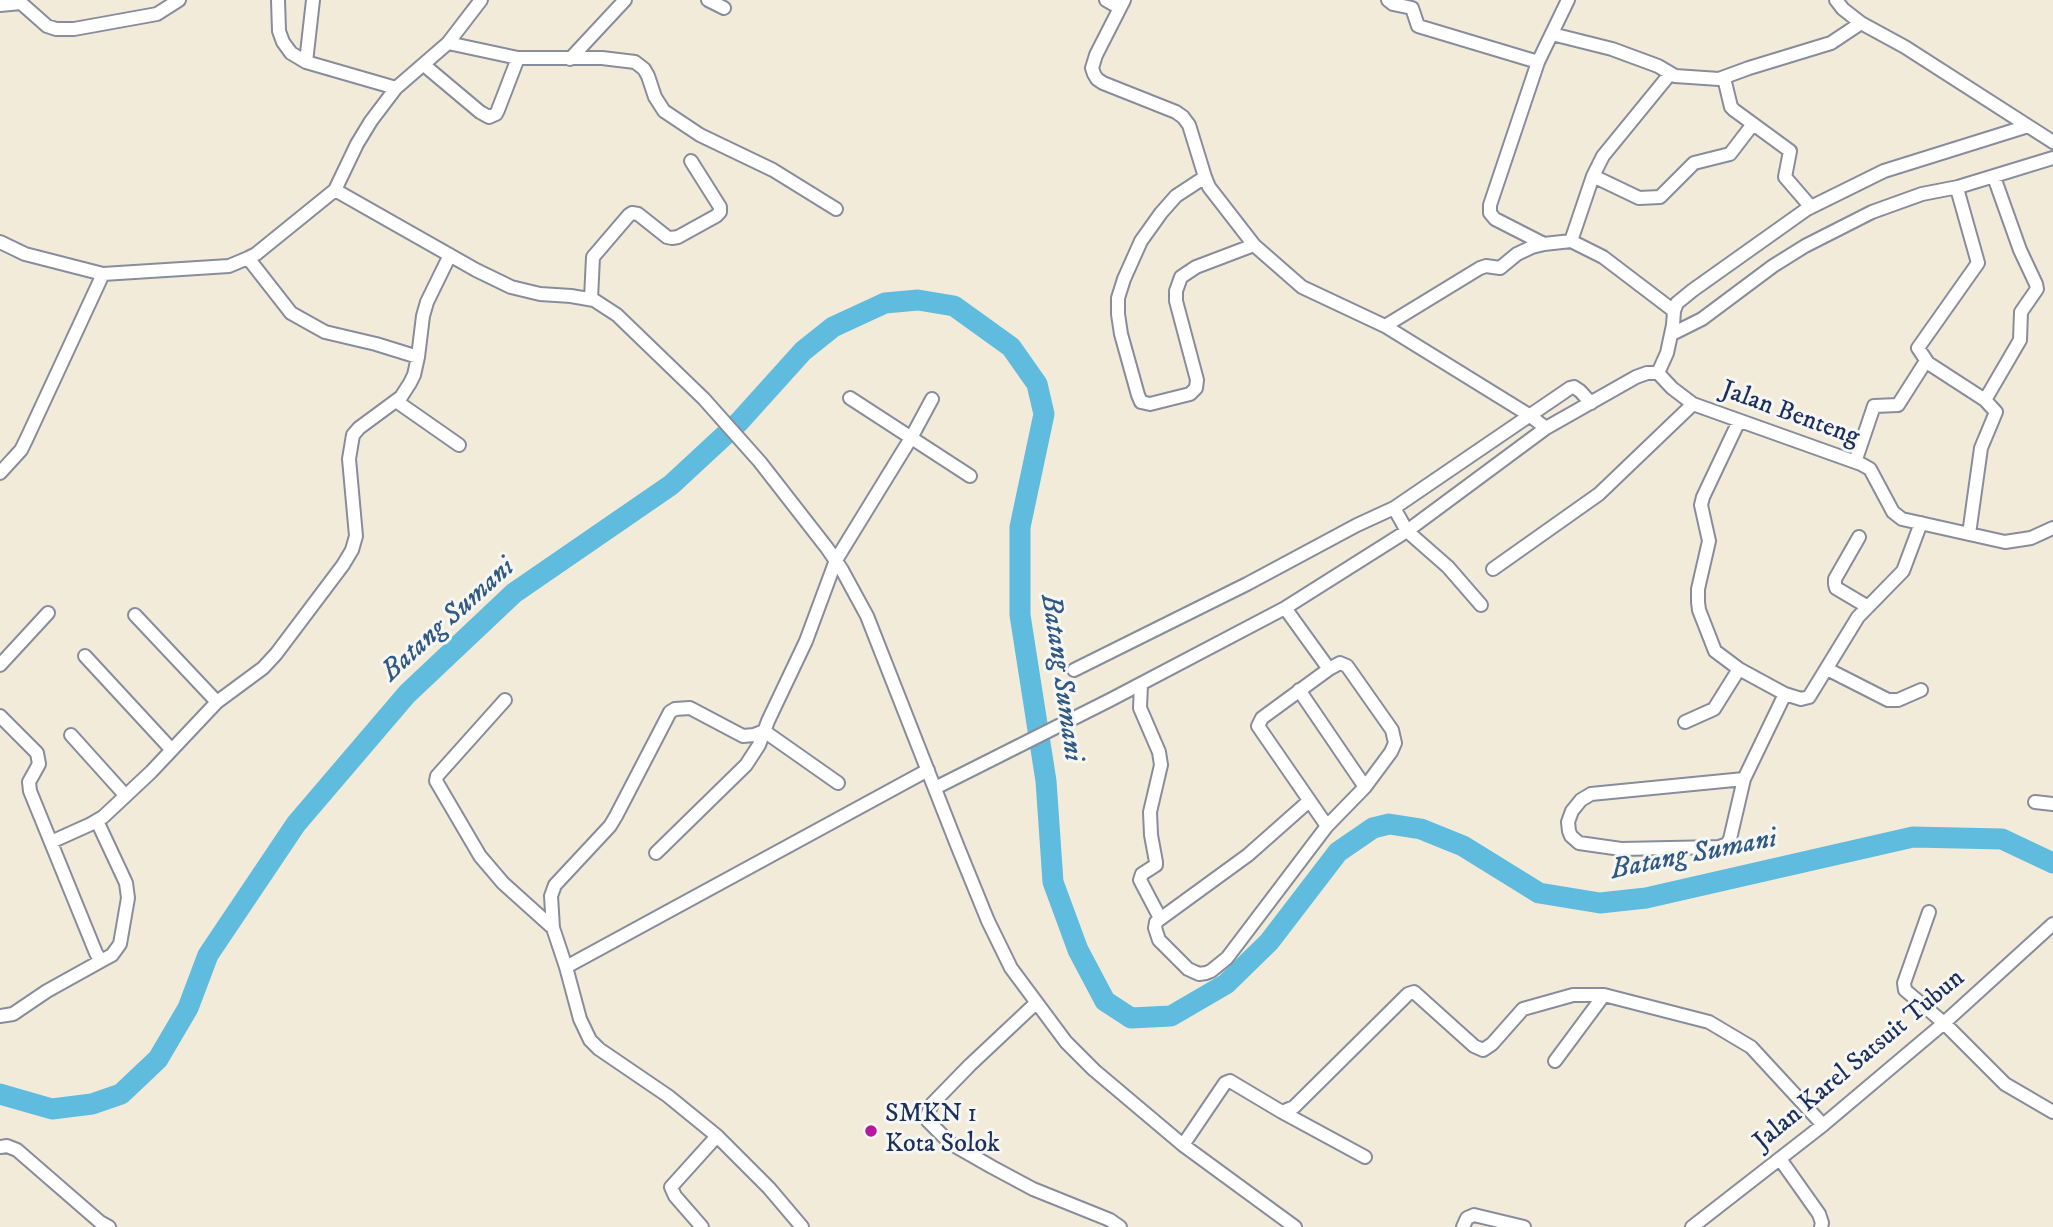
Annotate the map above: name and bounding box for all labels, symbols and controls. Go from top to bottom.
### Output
street label: Jalan Benteng [1717,376,1863,454]
water label: Batang Sumani [375,552,523,690]
water label: Batang Sumani [1032,592,1088,764]
water label: Batang Sumani [1608,823,1780,889]
street label: Jalan Karel Satsuit Tubun [1748,964,1972,1158]
place label: SMKN 1 Kota Solok [885,1100,1000,1162]
marker: SMKN 1 Kota Solok [863,1123,879,1139]

